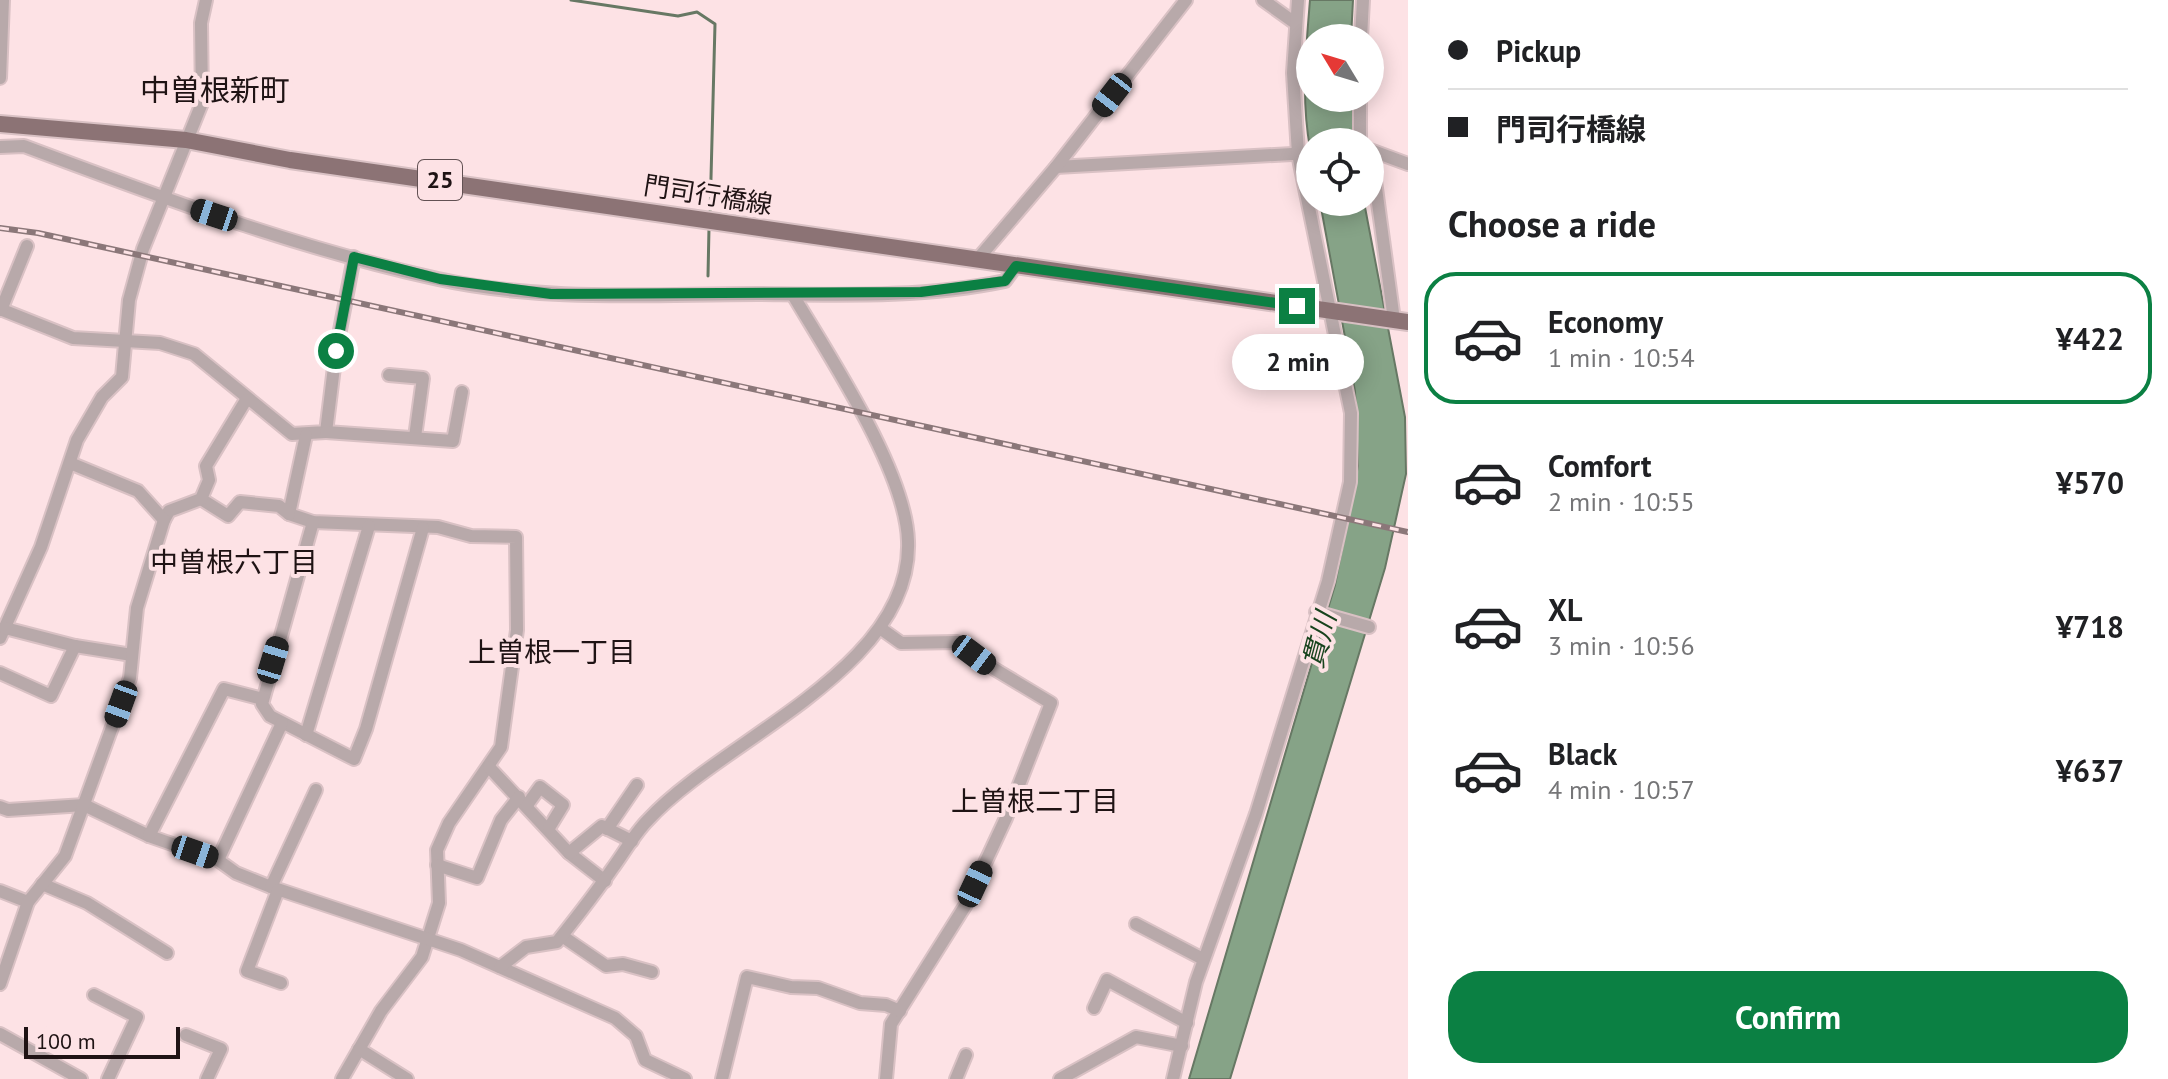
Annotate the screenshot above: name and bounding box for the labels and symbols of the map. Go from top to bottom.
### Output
north arrow [1296,24,1384,112]
car [1088,69,1136,121]
district label: 中曽根新町 [140,70,290,109]
road number: 25 [418,160,462,200]
street label: 門司行橋線 [641,168,775,221]
car [187,196,241,234]
route end [1279,288,1315,324]
route start [318,333,354,369]
callout: 2 min [1231,334,1363,390]
district label: 中曽根六丁目 [150,543,318,580]
water label: 貫川 [1293,605,1344,672]
car [948,631,1000,679]
district label: 上曽根一丁目 [468,633,636,670]
car [255,634,291,686]
car [102,677,140,731]
district label: 上曽根二丁目 [951,782,1119,819]
car [168,833,222,871]
car [954,857,996,911]
scale bar [24,1023,180,1059]

